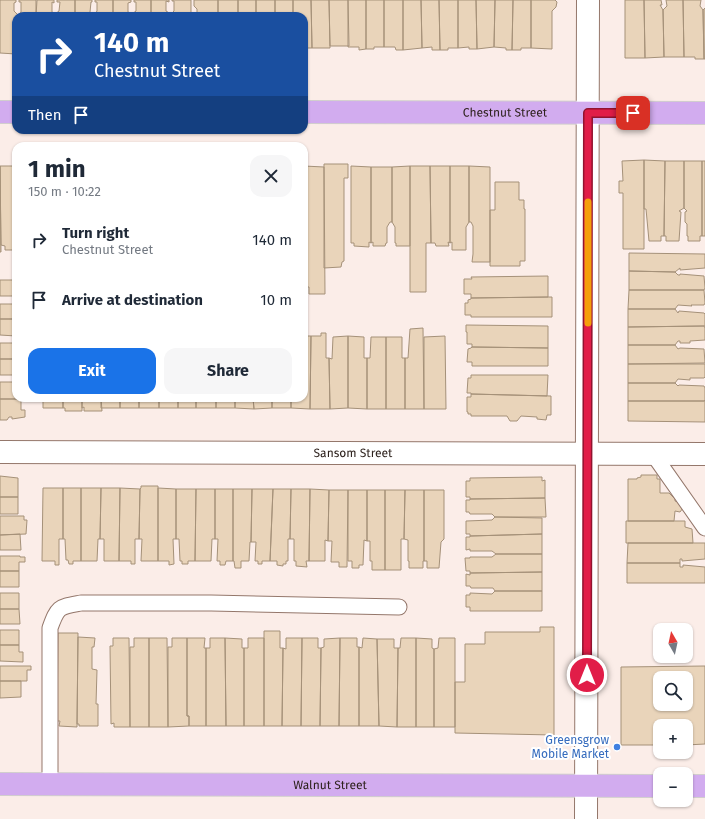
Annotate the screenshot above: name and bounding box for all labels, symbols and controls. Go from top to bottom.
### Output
text: 140 m [94,26,170,59]
icon: right [28,28,80,80]
text: Chestnut Street [94,60,220,82]
pin [616,96,650,130]
icon: arrive [622,102,644,124]
icon: arrive [70,104,92,126]
street label: Chestnut Street [463,105,548,120]
text: Then [28,106,62,124]
text: 1 min [28,155,86,183]
button: close [250,155,292,197]
text: 150 m · 10:22 [28,184,101,199]
text: Turn right [62,224,129,242]
icon: right [28,229,50,251]
text: 140 m [252,231,292,249]
text: Chestnut Street [62,242,153,257]
icon: arrive [28,289,50,311]
text: Arrive at destination [62,291,203,309]
text: 10 m [260,291,292,309]
button: Exit [28,348,156,394]
button: Share [164,348,292,394]
street label: Sansom Street [314,446,393,460]
north arrow [653,623,693,663]
map controls [653,623,693,807]
position arrow [566,654,608,696]
button: search [653,671,693,711]
button: + [653,719,693,759]
place label: Greensgrow Mobile Market [532,733,610,761]
marker: Greensgrow Mobile Market [612,742,622,752]
button: − [653,767,693,807]
street label: Walnut Street [293,778,368,792]

